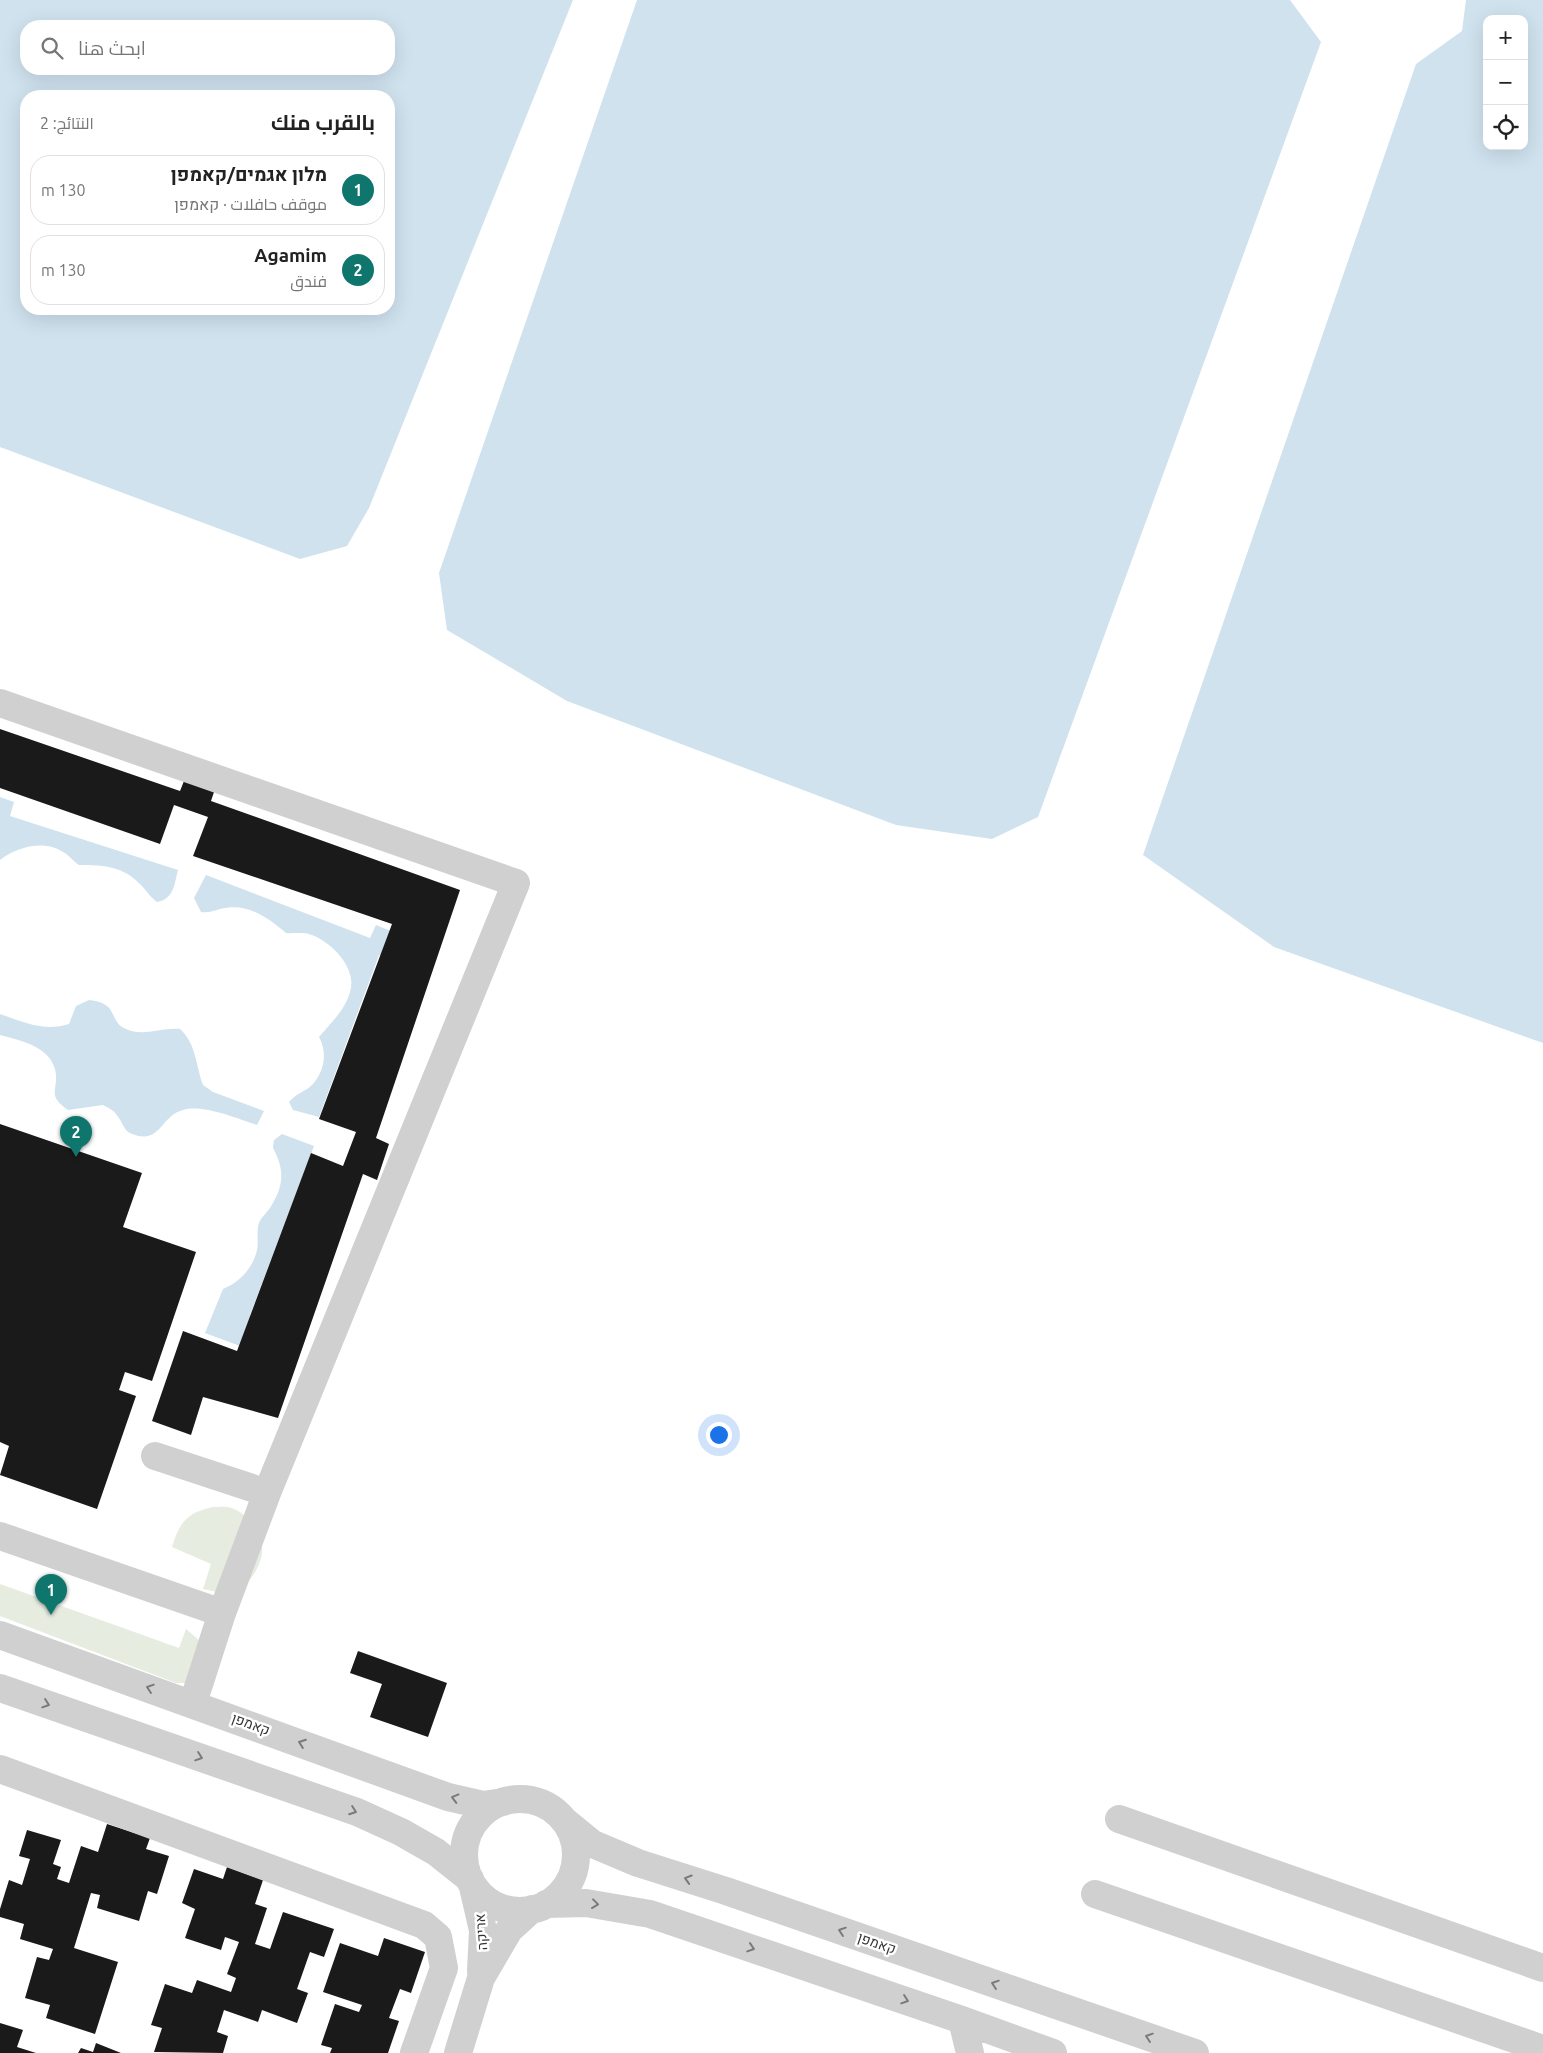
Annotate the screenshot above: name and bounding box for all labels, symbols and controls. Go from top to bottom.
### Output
map controls [1483,15,1528,150]
button: + [1483,15,1528,60]
search box [20,20,395,75]
icon: search [38,34,66,62]
text: ابحث هنا [78,37,146,59]
button: − [1483,60,1528,105]
button: locate [1483,105,1528,150]
text: بالقرب منك [271,110,375,134]
text: النتائج: 2 [40,114,94,132]
text: מלון אגמים/קאמפן [171,163,327,185]
text: 130 m [41,181,86,199]
text: 1 [353,181,363,199]
text: موقف حافلات · קאמפן [174,195,327,213]
text: Agamim [254,244,327,266]
text: 130 m [41,261,86,279]
text: 2 [353,261,363,279]
text: فندق [290,272,327,290]
pin: 2 [60,1116,92,1157]
your location [706,1422,732,1448]
pin: 1 [35,1574,67,1615]
one-way arrow [146,1684,155,1694]
one-way arrow [41,1698,50,1708]
street label: קאמפן [230,1710,272,1738]
one-way arrow [299,1739,307,1749]
one-way arrow [195,1751,203,1761]
one-way arrow [452,1794,460,1804]
one-way arrow [348,1805,357,1815]
one-way arrow [684,1874,692,1884]
one-way arrow [591,1898,599,1909]
street label: אריקה [472,1913,490,1951]
one-way arrow [838,1927,847,1937]
street label: קאמפן [856,1929,898,1957]
one-way arrow [746,1942,755,1952]
one-way arrow [992,1980,1000,1990]
one-way arrow [900,1994,909,2004]
one-way arrow [1145,2033,1154,2043]

